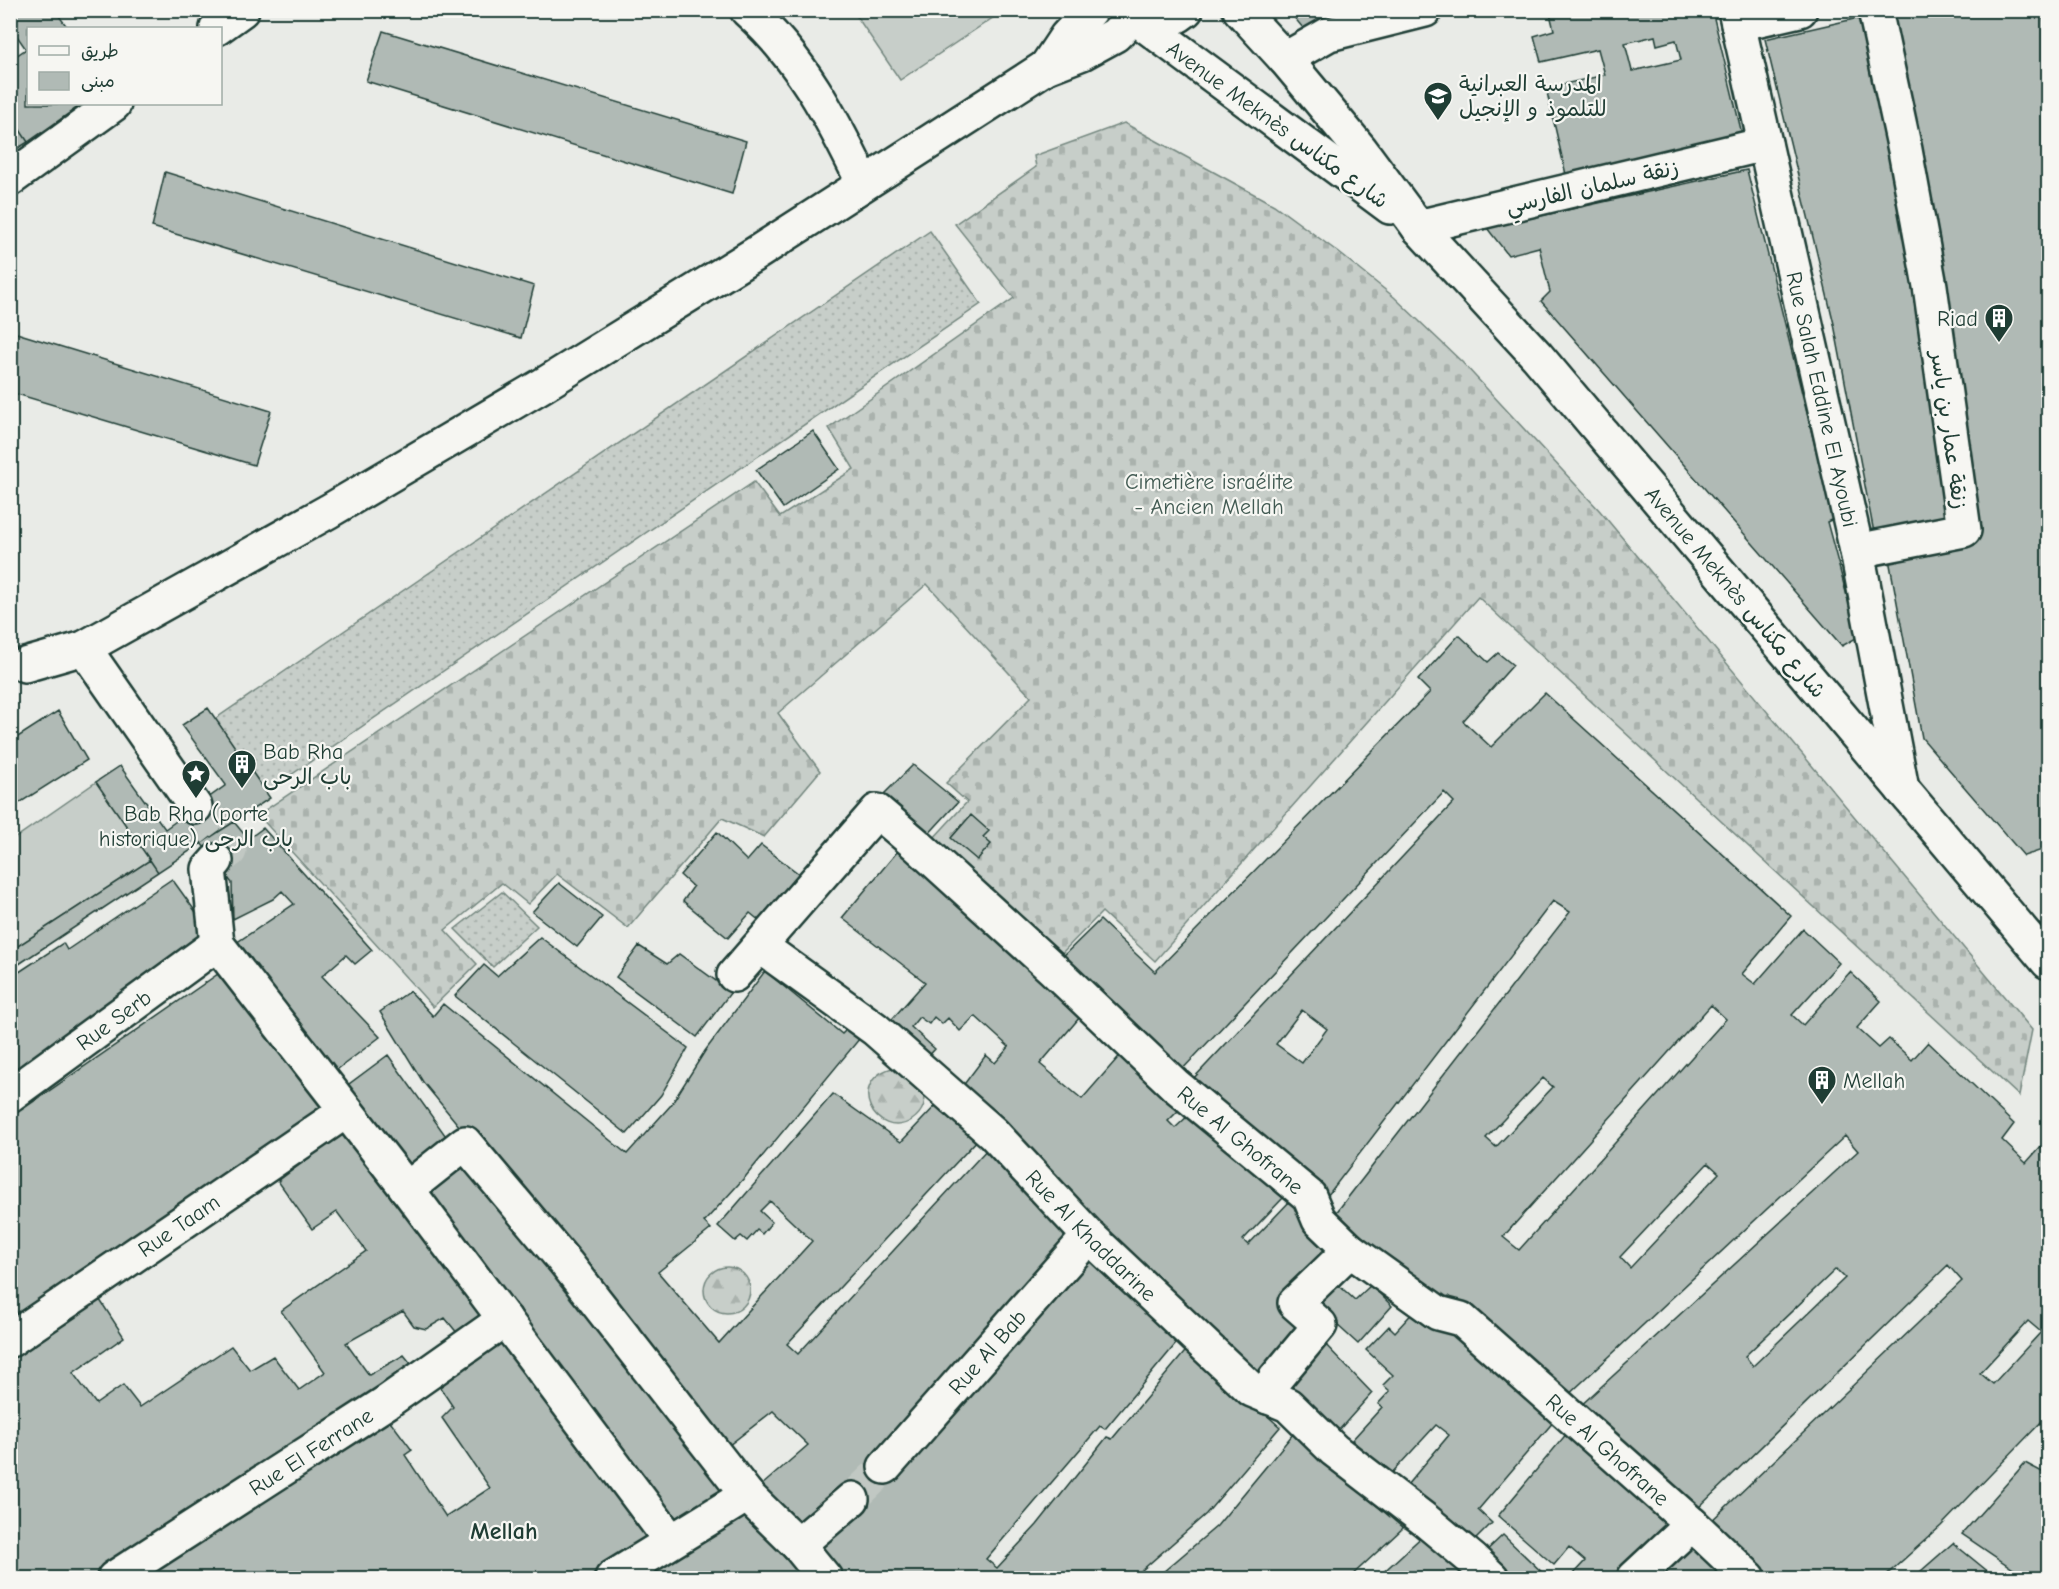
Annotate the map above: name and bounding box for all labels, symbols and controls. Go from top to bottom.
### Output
legend [27,27,222,105]
street label: Avenue Meknès شارع مكناس [1160,36,1393,216]
text: طريق [81,41,119,62]
text: مبنى [81,71,115,92]
place label: المدرسة العبرانية للتلموذ و الإنجيل [1459,71,1607,122]
school or university icon: المدرسة العبرانية للتلموذ و الإنجيل [1422,80,1454,122]
street label: زنقة سلمان الفارسي [1503,154,1683,225]
street label: Rue Salah Eddine El Ayoubi [1780,269,1863,530]
building icon: Riad [1983,302,2015,344]
place label: Riad [1937,306,1978,332]
street label: زنقة عمار بن ياسر [1925,347,1973,511]
park label: Cimetière israélite - Ancien Mellah [1125,469,1293,520]
street label: Avenue Meknès شارع مكناس [1638,482,1831,705]
place label: Bab Rha باب الرحى [263,739,352,791]
building icon: Bab Rha باب الرحى [226,748,258,790]
place icon: Bab Rha (porte historique) باب الرحى [180,758,212,800]
place label: Bab Rha (porte historique) باب الرحى [99,801,293,853]
street label: Rue Serb [71,984,157,1056]
building icon: Mellah [1806,1064,1838,1106]
place label: Mellah [1843,1068,1905,1094]
street label: Rue Al Ghofrane [1172,1081,1309,1200]
street label: Rue Al Khaddarine [1020,1165,1162,1307]
street label: Rue Taam [133,1189,225,1263]
street label: Rue Al Bab [943,1304,1032,1400]
street label: Rue Al Ghofrane [1540,1389,1674,1512]
street label: Rue El Ferrane [244,1403,378,1502]
district label: Mellah [470,1517,538,1545]

